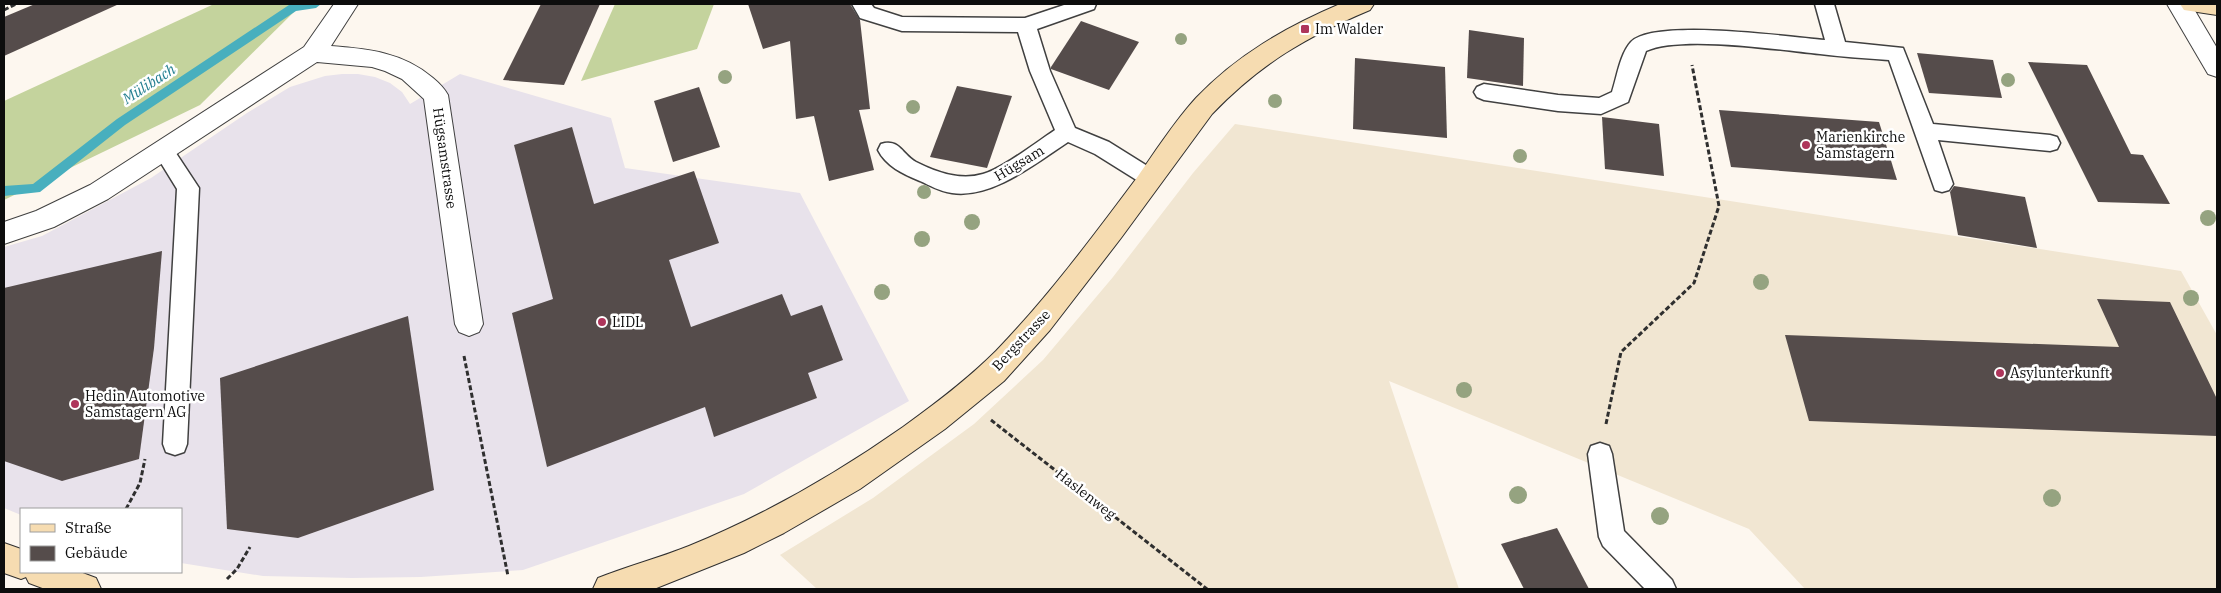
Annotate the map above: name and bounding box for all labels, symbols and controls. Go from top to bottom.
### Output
place label: Im Walder [1315,20,1384,38]
marker: Im Walder [1299,23,1311,35]
water label: Mülibach [118,59,180,108]
street label: Hügsamstrasse [429,106,461,210]
place label: Marienkirche Samstagern [1816,128,1905,162]
marker: Marienkirche Samstagern [1800,139,1812,151]
street label: Hügsam [991,141,1047,185]
street label: Bergstrasse [988,306,1054,374]
place label: LIDL [612,313,643,331]
marker: LIDL [596,316,608,328]
place label: Asylunterkunft [2010,364,2110,382]
marker: Asylunterkunft [1994,367,2006,379]
place label: Hedin Automotive Samstagern AG [85,387,205,421]
marker: Hedin Automotive Samstagern AG [69,398,81,410]
street label: Haslenweg [1052,465,1120,523]
legend [20,508,182,573]
text: Straße [65,518,112,537]
text: Gebäude [65,543,128,562]

